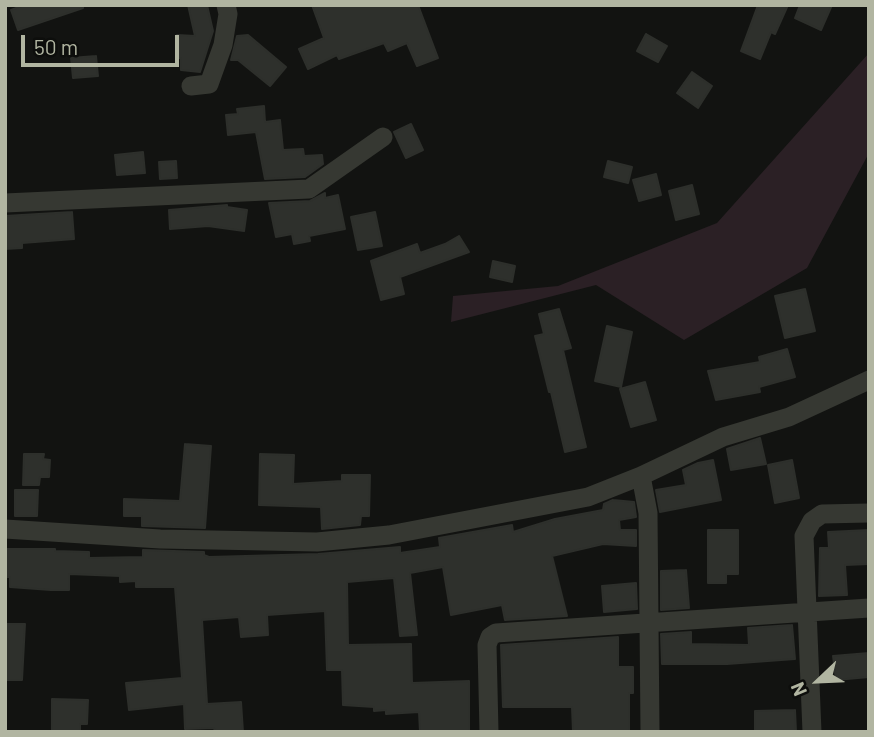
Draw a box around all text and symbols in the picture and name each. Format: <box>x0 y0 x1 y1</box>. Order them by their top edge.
scale bar <box>24 21 182 65</box>
text: 50 m <box>34 34 78 59</box>
north arrow <box>783 646 853 716</box>
text: N <box>785 679 811 700</box>

